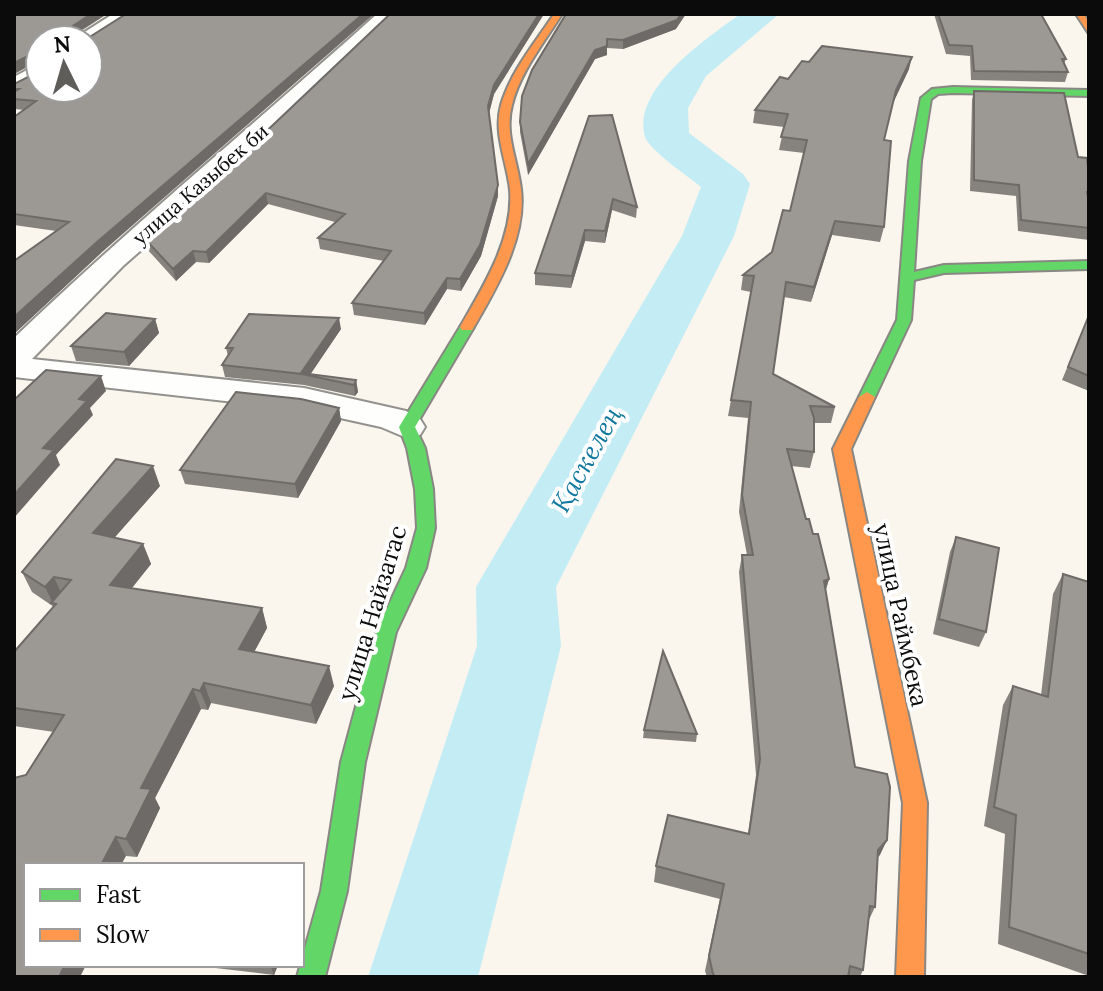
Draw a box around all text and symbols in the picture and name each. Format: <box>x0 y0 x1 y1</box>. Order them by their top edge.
north arrow <box>24 24 104 104</box>
text: N <box>53 29 72 59</box>
street label: улица Казыбек би <box>127 118 273 250</box>
water label: Қаскелең <box>543 400 629 518</box>
street label: улица Раймбека <box>866 521 936 709</box>
street label: улица Найзатас <box>331 522 413 704</box>
legend <box>24 863 304 967</box>
text: Fast <box>96 879 142 910</box>
text: Slow <box>96 919 150 950</box>

